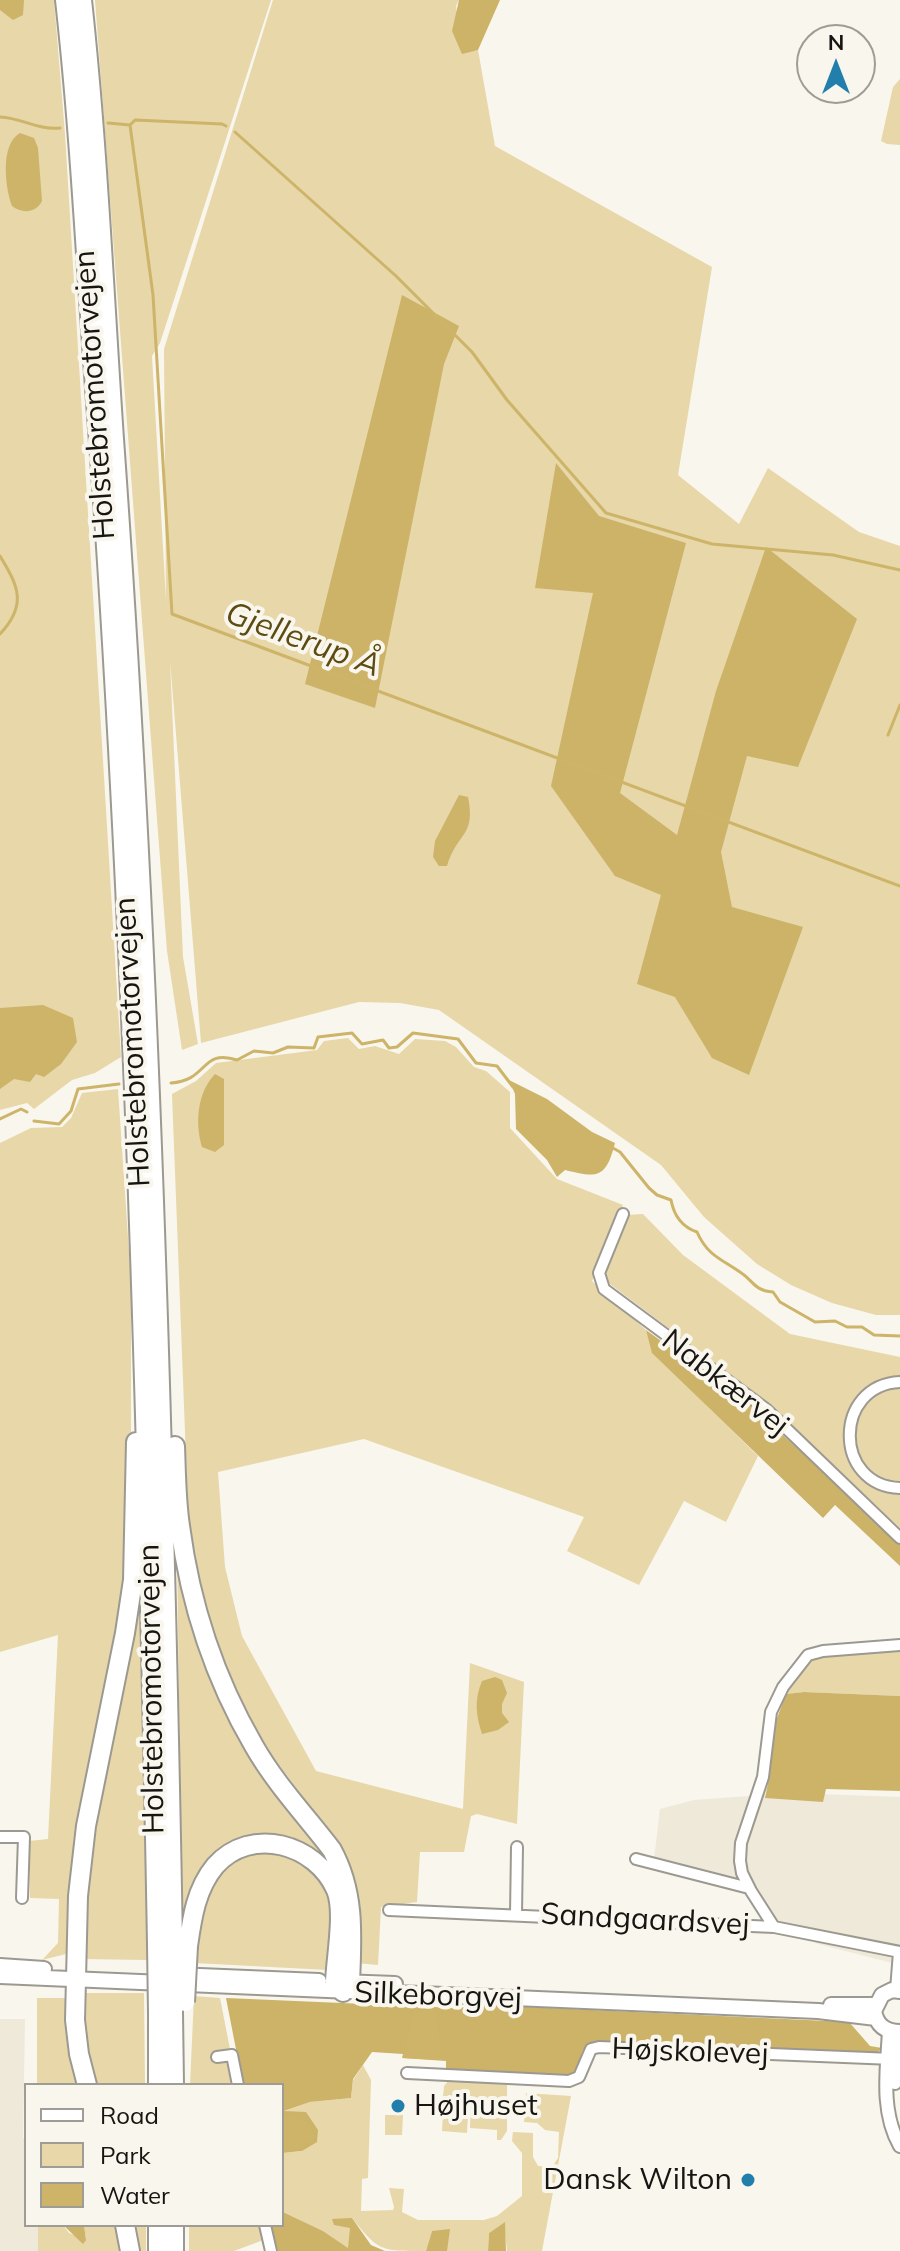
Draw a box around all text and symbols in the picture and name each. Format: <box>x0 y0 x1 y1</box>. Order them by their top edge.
north arrow <box>796 24 876 104</box>
text: N <box>828 28 844 56</box>
street label: Holstebromotorvejen <box>67 249 123 541</box>
water label: Gjellerup Å <box>220 594 386 686</box>
street label: Holstebromotorvejen <box>107 896 159 1188</box>
street label: Nabkærvej <box>654 1322 796 1444</box>
street label: Holstebromotorvejen <box>131 1544 173 1834</box>
street label: Sandgaardsvej <box>540 1897 750 1943</box>
street label: Silkeborgvej <box>354 1975 522 2017</box>
street label: Højskolevej <box>611 2031 769 2073</box>
legend <box>24 2083 284 2227</box>
place label: Højhuset <box>414 2088 538 2124</box>
marker: Højhuset <box>389 2097 407 2115</box>
text: Road <box>100 2100 159 2130</box>
text: Park <box>100 2140 151 2170</box>
place label: Dansk Wilton <box>543 2162 732 2198</box>
marker: Dansk Wilton <box>739 2171 757 2189</box>
text: Water <box>100 2180 170 2210</box>

